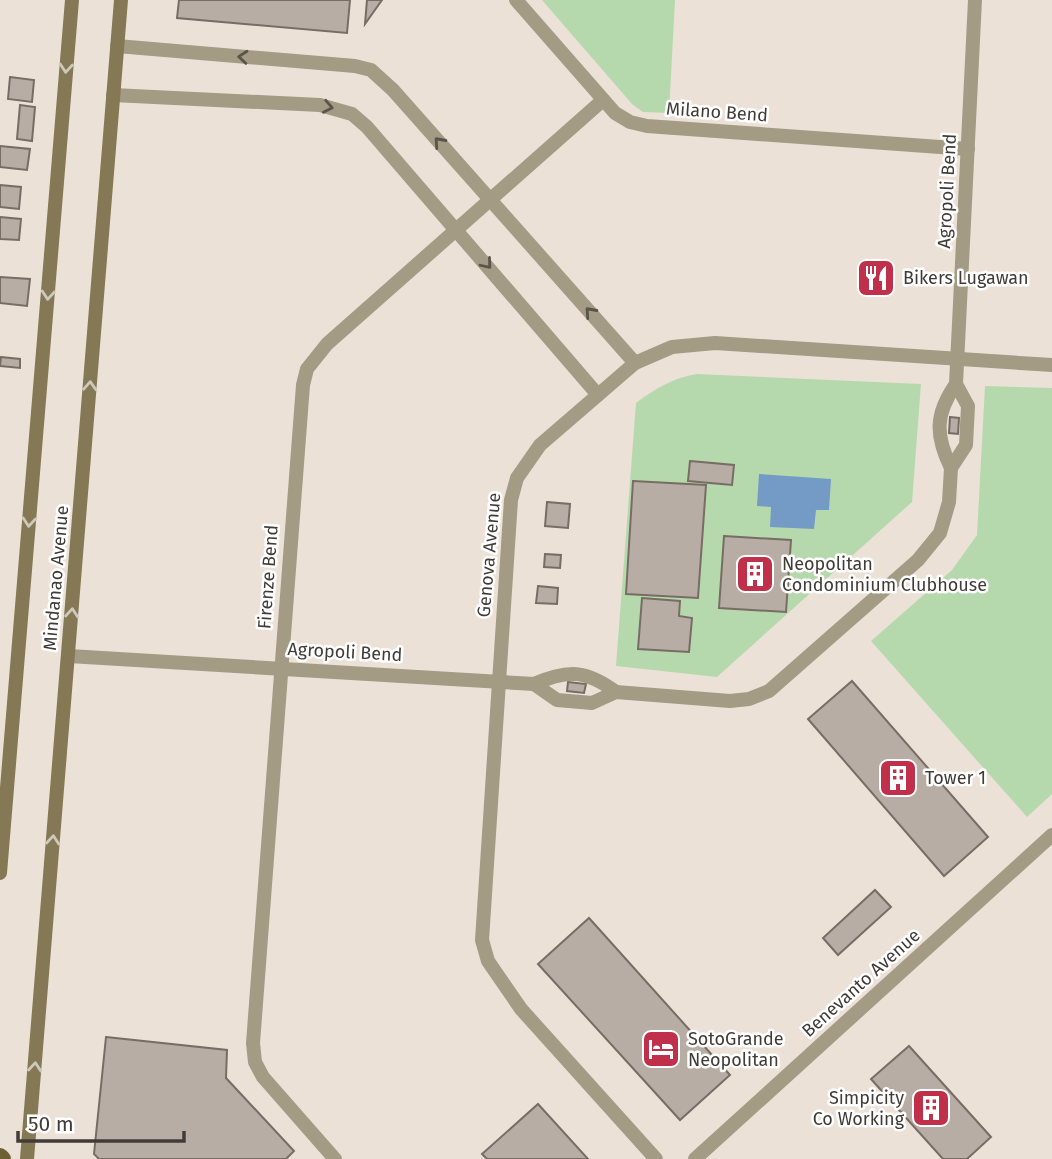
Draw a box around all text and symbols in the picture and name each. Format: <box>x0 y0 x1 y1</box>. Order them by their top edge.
one-way arrow <box>237 50 248 65</box>
one-way arrow <box>59 63 74 74</box>
street label: Milano Bend <box>665 97 769 127</box>
one-way arrow <box>322 98 334 113</box>
street label: Agropoli Bend <box>933 133 961 249</box>
one-way arrow <box>435 137 447 150</box>
one-way arrow <box>479 256 491 269</box>
restaurant icon: Bikers Lugawan <box>855 257 897 299</box>
place label: Bikers Lugawan <box>903 267 1029 289</box>
one-way arrow <box>41 290 56 301</box>
one-way arrow <box>586 307 598 320</box>
one-way arrow <box>83 381 98 392</box>
street label: Genova Avenue <box>473 492 505 618</box>
street label: Mindanao Avenue <box>39 505 73 651</box>
one-way arrow <box>22 516 37 527</box>
street label: Firenze Bend <box>253 524 283 630</box>
building icon: Neopolitan Condominium Clubhouse <box>734 553 776 595</box>
place label: Neopolitan Condominium Clubhouse <box>782 553 987 596</box>
one-way arrow <box>64 607 79 618</box>
street label: Agropoli Bend <box>287 638 403 666</box>
building icon: Tower 1 <box>877 757 919 799</box>
place label: Tower 1 <box>925 767 986 789</box>
one-way arrow <box>45 834 60 845</box>
street label: Benevanto Avenue <box>797 924 925 1042</box>
hotel icon: SotoGrande Neopolitan <box>640 1028 682 1070</box>
place label: SotoGrande Neopolitan <box>688 1028 784 1071</box>
one-way arrow <box>27 1061 42 1072</box>
place label: Simpicity Co Working <box>813 1087 905 1130</box>
building icon: Simpicity Co Working <box>910 1087 952 1129</box>
scale bar <box>18 1100 184 1144</box>
text: 50 m <box>28 1111 74 1137</box>

